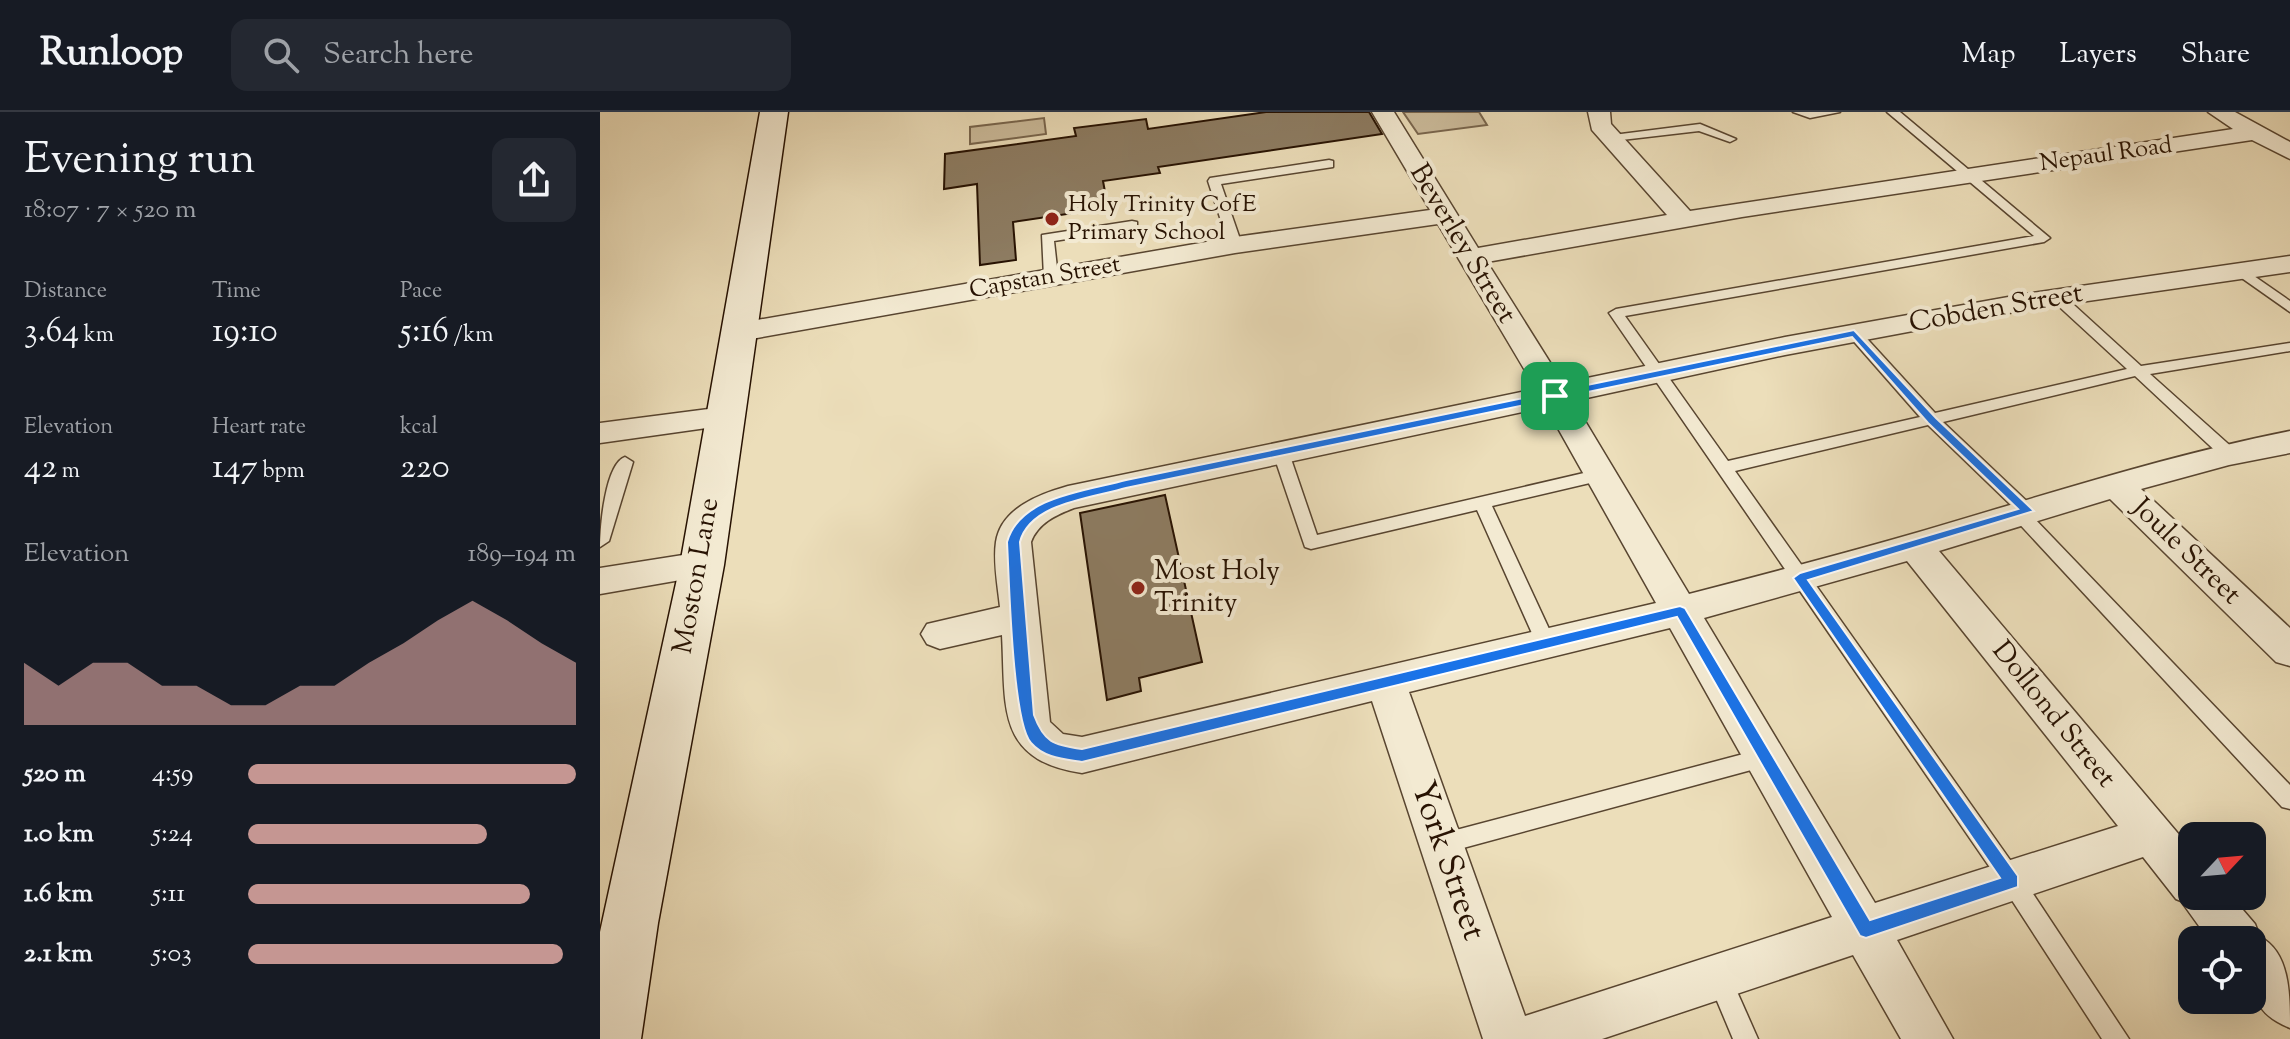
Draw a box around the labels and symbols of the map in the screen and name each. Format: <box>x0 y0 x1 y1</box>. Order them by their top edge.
street label: Nepaul Road <box>2038 129 2175 181</box>
street label: Beverley Street <box>1399 157 1526 332</box>
place label: Holy Trinity CofE Primary School <box>1068 188 1257 250</box>
marker: Holy Trinity CofE Primary School <box>1043 210 1061 228</box>
street label: Capstan Street <box>967 248 1123 308</box>
street label: Cobden Street <box>1906 274 2086 344</box>
pin <box>1521 362 1589 430</box>
street label: Joule Street <box>2121 488 2250 615</box>
street label: Moston Lane <box>664 495 730 657</box>
place label: Most Holy Trinity <box>1154 552 1280 624</box>
marker: Most Holy Trinity <box>1129 579 1147 597</box>
street label: Dollond Street <box>1981 633 2125 797</box>
street label: York Street <box>1397 775 1497 948</box>
north arrow <box>2178 822 2266 910</box>

